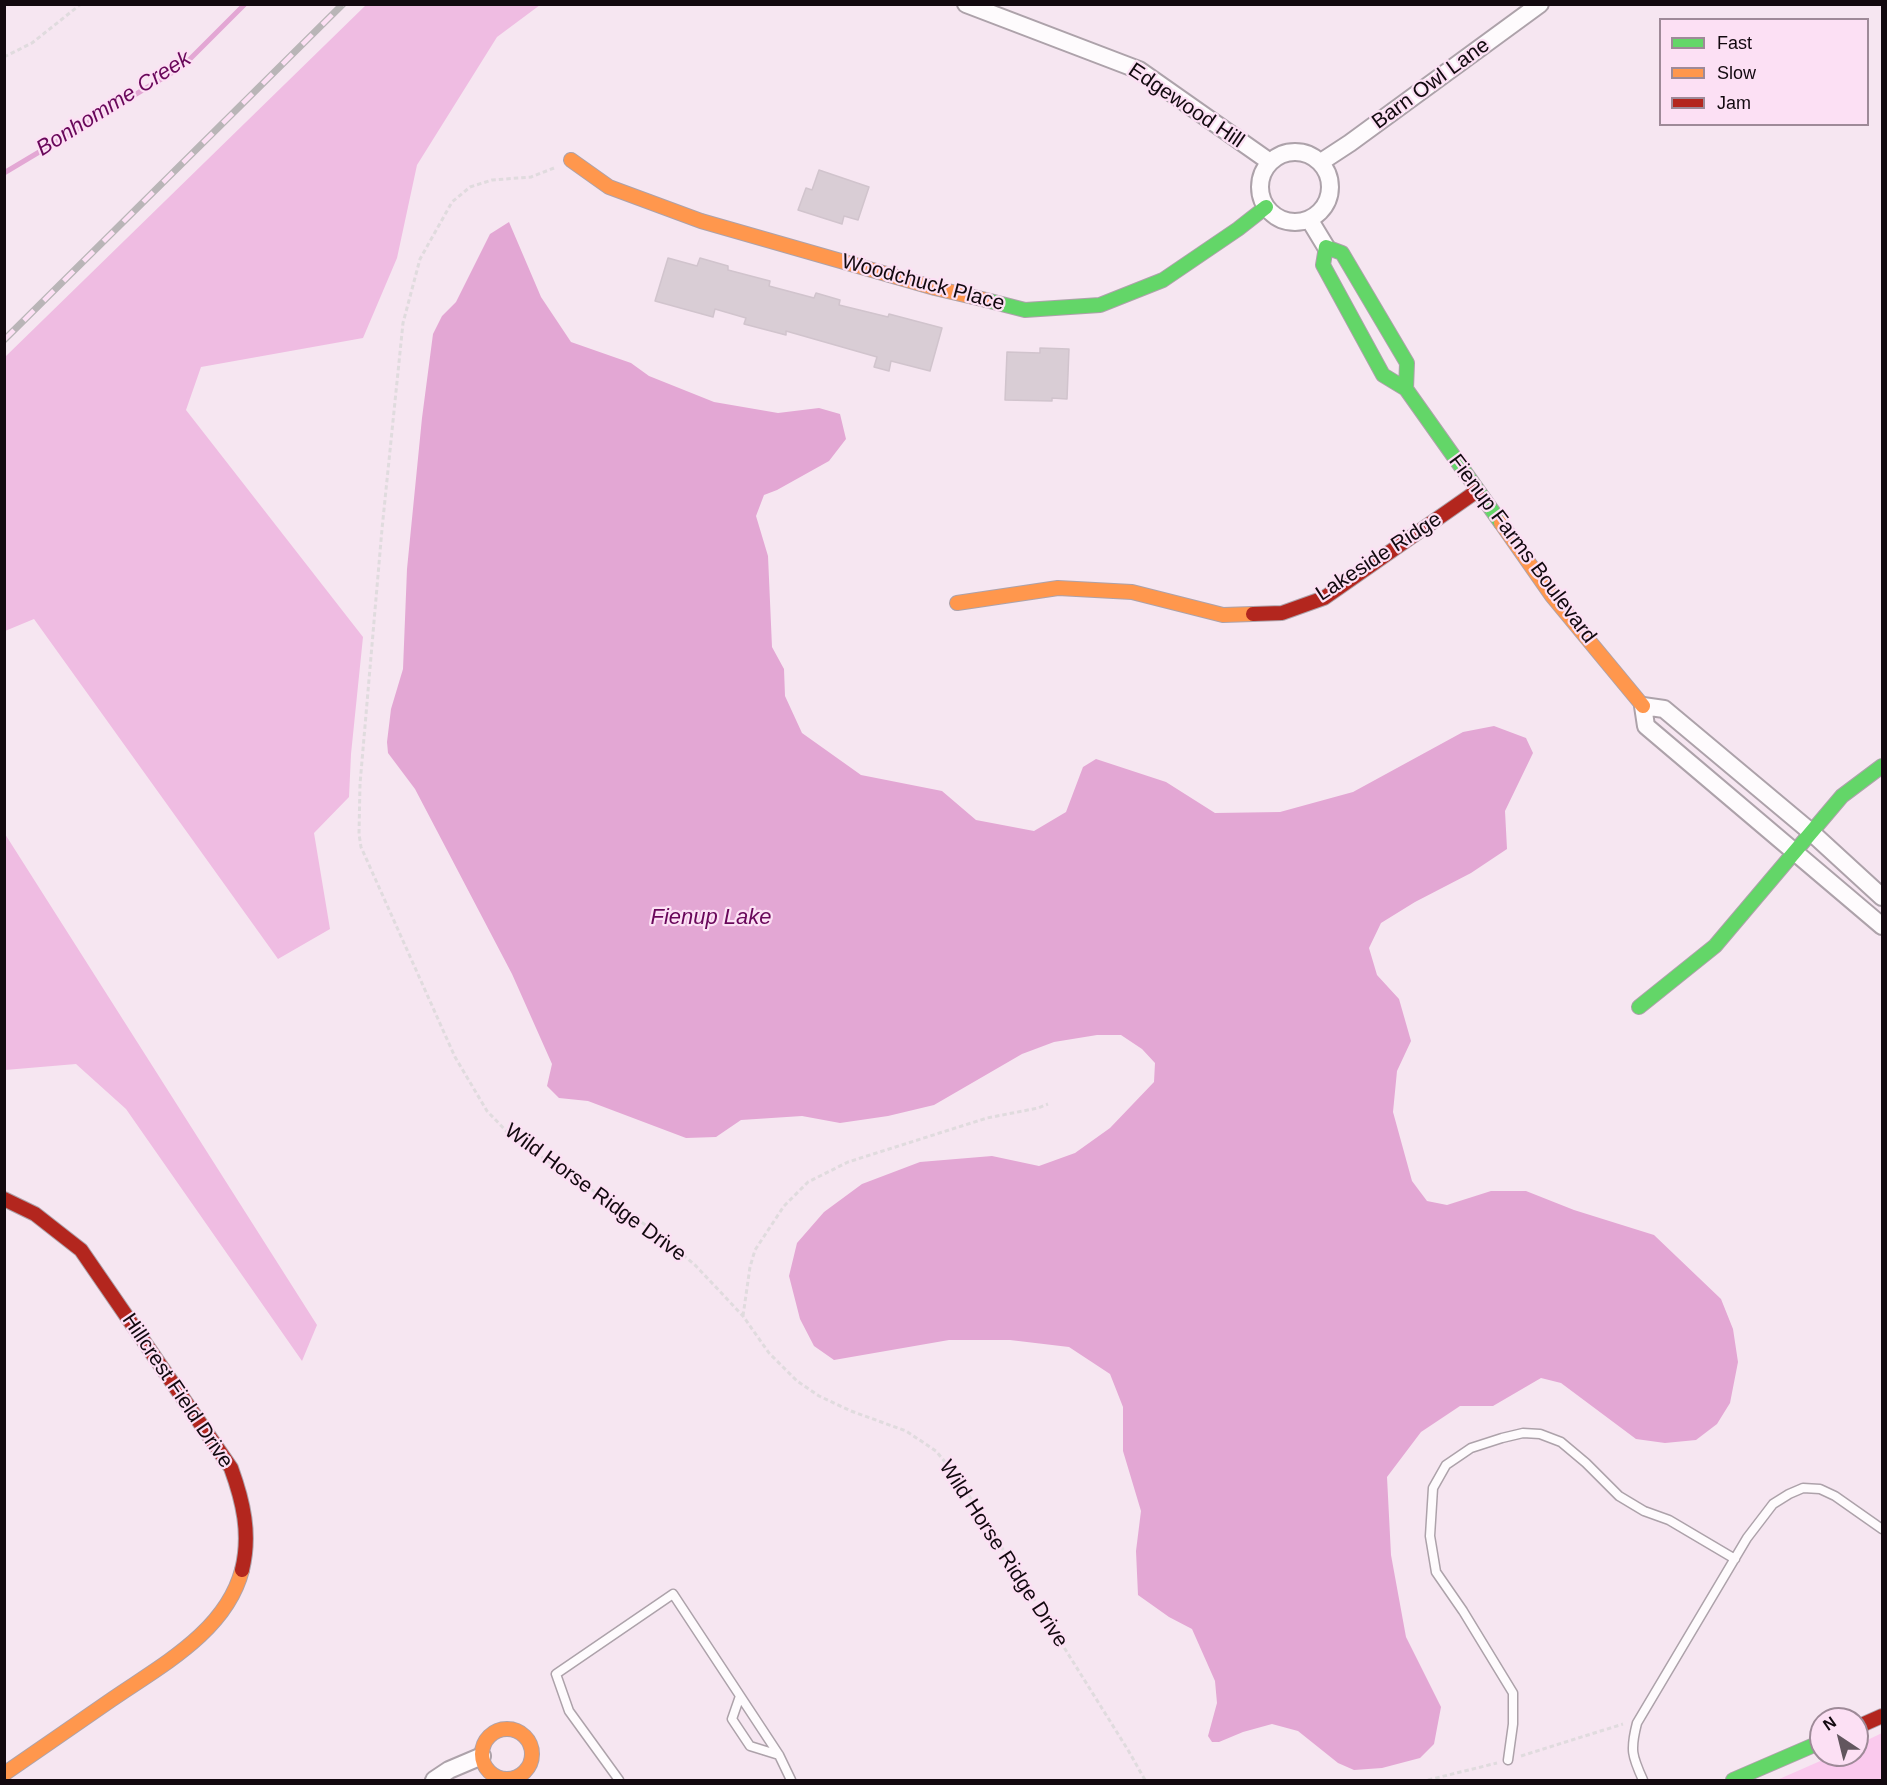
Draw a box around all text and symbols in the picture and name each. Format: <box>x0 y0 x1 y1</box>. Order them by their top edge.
legend <box>1659 18 1869 126</box>
street label: Barn Owl Lane <box>1367 33 1495 135</box>
text: Fast <box>1717 33 1752 53</box>
water label: Bonhomme Creek <box>32 46 196 162</box>
street label: Edgewood Hill <box>1123 58 1249 154</box>
text: Slow <box>1717 63 1756 83</box>
text: Jam <box>1717 93 1751 113</box>
street label: Woodchuck Place <box>839 249 1007 317</box>
street label: Fienup Farms Boulevard <box>1443 450 1601 648</box>
street label: Lakeside Ridge <box>1311 507 1447 607</box>
water label: Fienup Lake <box>650 905 772 931</box>
street label: Wild Horse Ridge Drive <box>499 1119 691 1267</box>
street label: Hillcrest Field Drive <box>116 1309 238 1473</box>
street label: Wild Horse Ridge Drive <box>933 1456 1073 1652</box>
north arrow <box>1809 1707 1869 1767</box>
text: N <box>1820 1713 1839 1734</box>

